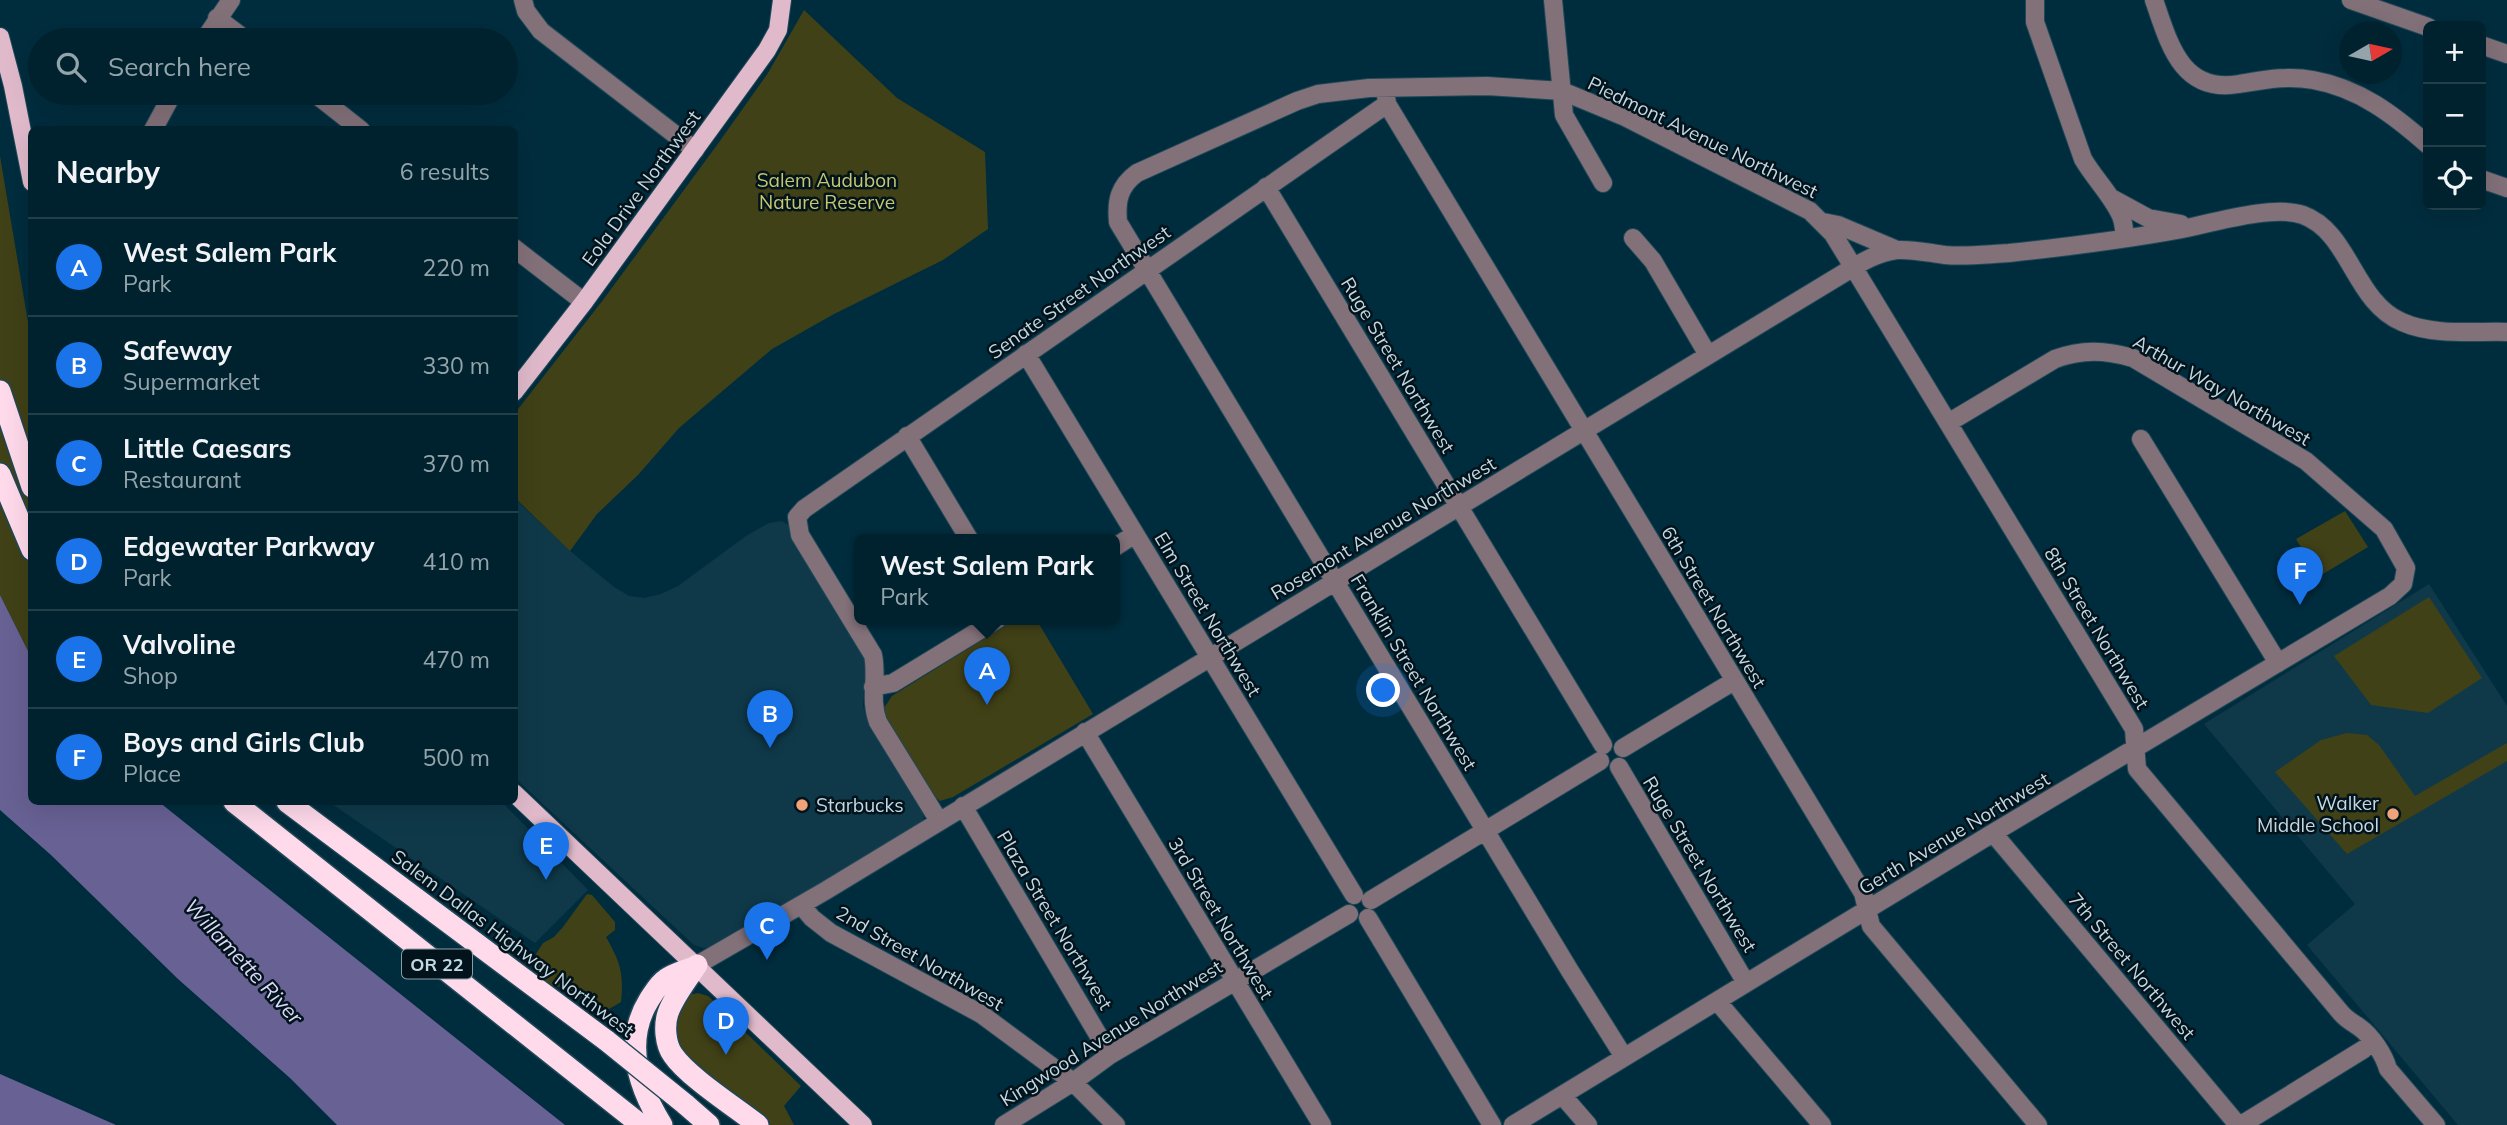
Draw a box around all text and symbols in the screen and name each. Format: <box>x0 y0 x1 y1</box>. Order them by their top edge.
north arrow <box>2339 21 2402 84</box>
map controls <box>2423 21 2486 210</box>
button: + <box>2423 21 2486 84</box>
search box <box>28 28 518 105</box>
icon: search <box>52 48 90 86</box>
text: Search here <box>108 50 251 83</box>
street label: Piedmont Avenue Northwest <box>1584 71 1822 203</box>
button: − <box>2423 84 2486 147</box>
street label: Eola Drive Northwest <box>576 105 706 270</box>
button: locate <box>2423 147 2486 210</box>
text: Nearby <box>56 153 160 191</box>
text: 6 results <box>400 157 490 186</box>
park label: Salem Audubon Nature Reserve <box>757 168 897 214</box>
street label: Senate Street Northwest <box>983 220 1175 364</box>
text: West Salem Park <box>123 236 336 269</box>
text: A <box>70 253 88 282</box>
text: 220 m <box>422 253 490 282</box>
text: Park <box>123 269 171 298</box>
street label: Ruge Street Northwest <box>1336 273 1460 458</box>
street label: Arthur Way Northwest <box>2129 329 2315 451</box>
text: Safeway <box>123 334 232 367</box>
text: B <box>71 351 87 380</box>
text: 330 m <box>422 351 490 380</box>
text: Supermarket <box>123 367 260 396</box>
text: Little Caesars <box>123 432 291 465</box>
text: C <box>71 449 87 478</box>
text: 370 m <box>422 449 490 478</box>
street label: Rosemont Avenue Northwest <box>1266 451 1500 605</box>
text: Restaurant <box>123 465 241 494</box>
street label: 6th Street Northwest <box>1656 522 1772 693</box>
street label: Elm Street Northwest <box>1149 527 1267 701</box>
text: Edgewater Parkway <box>123 530 375 563</box>
popup <box>854 534 1120 625</box>
street label: 8th Street Northwest <box>2039 543 2155 714</box>
text: D <box>70 547 88 576</box>
text: 410 m <box>422 547 490 576</box>
pin: F <box>2277 547 2323 605</box>
text: West Salem Park <box>880 549 1094 582</box>
text: Park <box>123 563 171 592</box>
street label: Franklin Street Northwest <box>1346 569 1482 775</box>
text: Park <box>880 582 929 611</box>
text: Valvoline <box>123 628 236 661</box>
text: E <box>72 645 86 674</box>
text: 470 m <box>422 645 490 674</box>
pin: A <box>964 647 1010 705</box>
text: Shop <box>123 661 178 690</box>
your location <box>1366 673 1400 707</box>
pin: B <box>747 690 793 748</box>
text: Boys and Girls Club <box>123 726 365 759</box>
text: F <box>72 743 86 772</box>
text: 500 m <box>422 743 490 772</box>
text: Place <box>123 759 181 788</box>
street label: Gerth Avenue Northwest <box>1854 766 2054 900</box>
street label: Ruge Street Northwest <box>1638 772 1762 957</box>
place label: Walker Middle School <box>2257 791 2379 837</box>
place label: Starbucks <box>816 793 904 817</box>
marker: Starbucks <box>794 797 810 813</box>
marker: Walker Middle School <box>2385 806 2401 822</box>
pin: E <box>523 822 569 880</box>
street label: Plaza Street Northwest <box>992 826 1118 1014</box>
street label: 3rd Street Northwest <box>1163 833 1279 1004</box>
street label: Salem Dallas Highway Northwest <box>387 844 639 1042</box>
street label: 7th Street Northwest <box>2064 888 2201 1045</box>
water label: Willamette River <box>179 893 310 1030</box>
street label: 2nd Street Northwest <box>832 900 1008 1016</box>
pin: C <box>744 902 790 960</box>
road number: OR 22 <box>402 950 472 979</box>
street label: Kingwood Avenue Northwest <box>995 954 1227 1111</box>
pin: D <box>703 997 749 1055</box>

